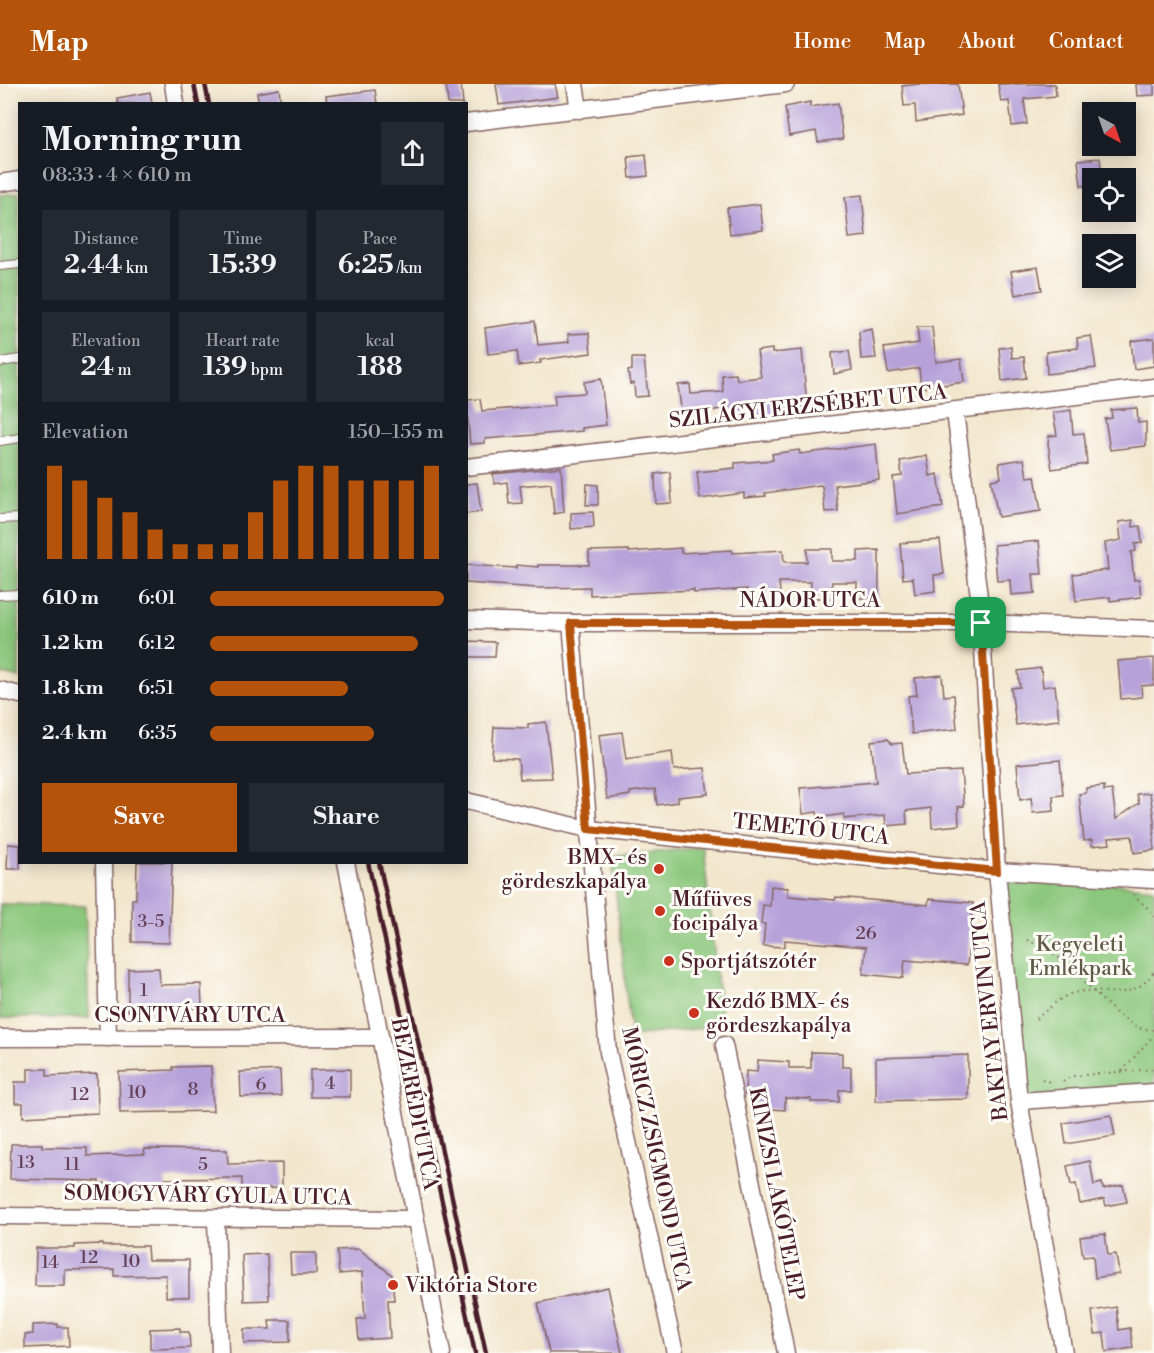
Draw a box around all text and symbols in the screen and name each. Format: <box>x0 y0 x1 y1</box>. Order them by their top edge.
text: Map <box>30 25 89 60</box>
text: Home <box>794 29 851 55</box>
text: Map <box>884 29 926 55</box>
text: About <box>959 29 1016 55</box>
text: Contact <box>1049 29 1124 55</box>
north arrow <box>1082 102 1136 156</box>
map controls <box>1082 102 1136 288</box>
text: Morning run <box>42 120 242 161</box>
button: share <box>381 122 444 185</box>
text: 08:33 · 4 × 610 m <box>42 163 192 188</box>
button: locate <box>1082 168 1136 222</box>
text: Distance <box>74 229 138 249</box>
text: Time <box>224 229 262 249</box>
text: Pace <box>363 229 397 249</box>
button: layers <box>1082 234 1136 288</box>
text: 2.44 <box>64 249 122 281</box>
text: 15:39 <box>209 249 277 281</box>
text: 6:25 <box>338 249 394 281</box>
text: km <box>122 258 148 278</box>
text: /km <box>394 258 422 278</box>
text: Elevation <box>71 331 141 351</box>
text: Heart rate <box>206 331 280 351</box>
text: kcal <box>365 331 395 351</box>
text: 24 <box>80 351 114 383</box>
text: 139 <box>203 351 247 383</box>
text: 188 <box>357 351 403 383</box>
text: m <box>114 360 132 380</box>
text: bpm <box>247 360 283 380</box>
street label: SZILÁGYI ERZSÉBET UTCA <box>668 377 949 435</box>
text: Elevation <box>42 420 129 445</box>
text: 150–155 m <box>348 420 444 445</box>
text: 610 m <box>42 586 99 611</box>
text: 6:01 <box>138 586 176 611</box>
street label: NÁDOR UTCA <box>739 586 881 614</box>
pin <box>955 597 1006 648</box>
icon: arrive <box>964 606 997 639</box>
text: 1.2 km <box>42 631 104 656</box>
text: 6:12 <box>138 631 175 656</box>
text: 1.8 km <box>42 676 104 701</box>
text: 6:51 <box>138 676 174 701</box>
text: 2.4 km <box>42 721 107 746</box>
text: 6:35 <box>138 721 177 746</box>
button: Save <box>42 783 237 852</box>
button: Share <box>249 783 444 852</box>
street label: TEMETŐ UTCA <box>731 807 891 851</box>
place label: BMX- és gördeszkapálya <box>502 845 647 895</box>
marker: BMX- és gördeszkapálya <box>652 862 666 876</box>
place label: Műfüves focipálya <box>672 887 759 937</box>
street label: BAKTAY ERVIN UTCA <box>965 899 1015 1123</box>
marker: Műfüves focipálya <box>653 904 667 918</box>
house number: 3-5 <box>138 910 165 933</box>
house number: 26 <box>855 922 877 945</box>
park label: Kegyeleti Emlékpark <box>1028 932 1133 982</box>
place label: Sportjátszótér <box>681 949 817 975</box>
marker: Sportjátszótér <box>662 954 676 968</box>
house number: 1 <box>140 979 148 1002</box>
place label: Kezdő BMX- és gördeszkapálya <box>706 989 852 1039</box>
street label: CSONTVÁRY UTCA <box>94 1001 286 1029</box>
marker: Kezdő BMX- és gördeszkapálya <box>687 1006 701 1020</box>
street label: BEZERÉDI UTCA <box>384 1015 446 1193</box>
street label: MÓRICZ ZSIGMOND UTCA <box>615 1024 700 1294</box>
house number: 4 <box>325 1072 336 1095</box>
house number: 6 <box>256 1073 267 1096</box>
house number: 8 <box>187 1078 199 1101</box>
house number: 10 <box>127 1081 147 1104</box>
house number: 12 <box>71 1083 89 1106</box>
street label: KINIZSI LAKÓTELEP <box>743 1085 812 1303</box>
house number: 13 <box>17 1151 35 1174</box>
house number: 11 <box>64 1153 80 1176</box>
house number: 5 <box>198 1153 208 1176</box>
street label: SOMOGYVÁRY GYULA UTCA <box>64 1178 353 1212</box>
house number: 12 <box>80 1246 98 1269</box>
house number: 10 <box>121 1250 141 1273</box>
house number: 14 <box>41 1251 59 1274</box>
place label: Viktória Store <box>404 1273 538 1299</box>
marker: Viktória Store <box>386 1278 400 1292</box>

